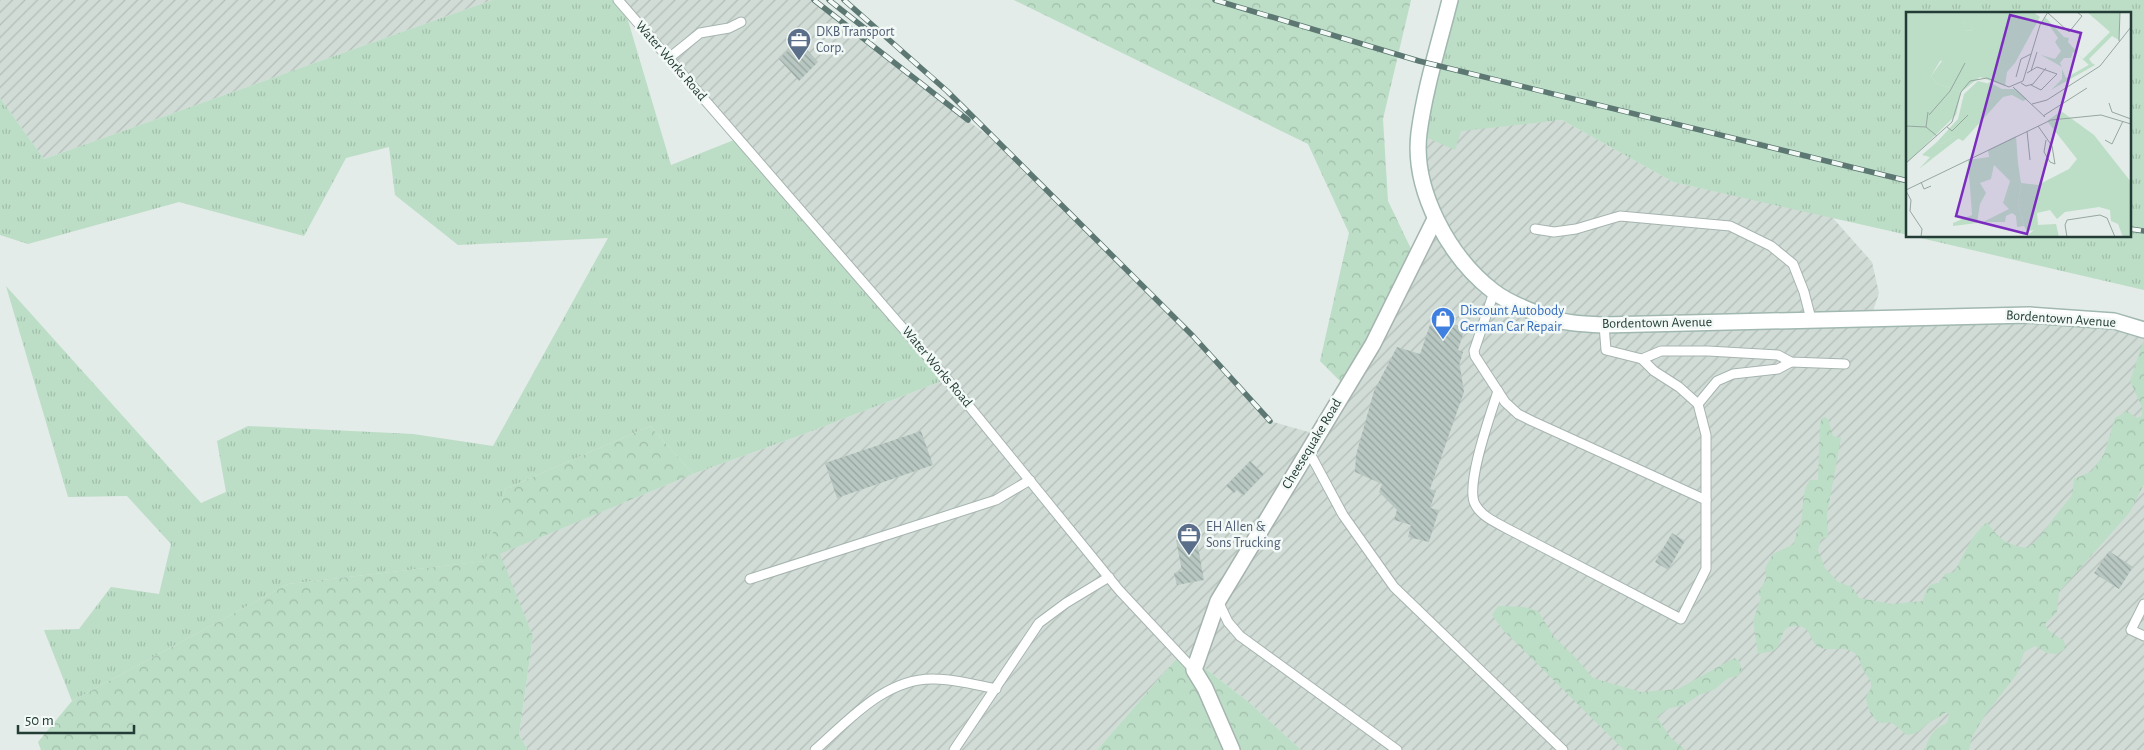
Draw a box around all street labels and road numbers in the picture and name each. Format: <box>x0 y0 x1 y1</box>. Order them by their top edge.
street label: Water Works Road <box>633 18 709 104</box>
street label: Bordentown Avenue <box>2006 308 2116 330</box>
street label: Bordentown Avenue <box>1602 315 1712 331</box>
street label: Water Works Road <box>899 324 975 410</box>
street label: Cheesequake Road <box>1280 396 1344 492</box>

